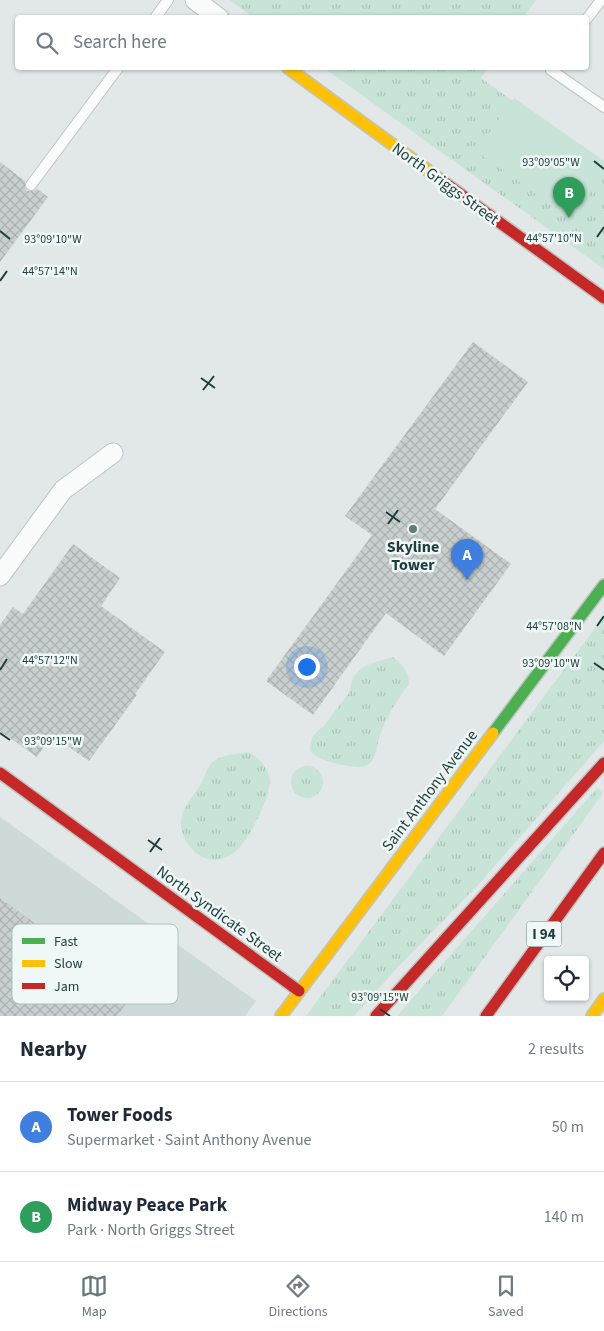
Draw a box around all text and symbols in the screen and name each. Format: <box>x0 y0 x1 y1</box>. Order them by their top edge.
search box <box>15 15 589 70</box>
icon: search <box>33 29 61 57</box>
text: Search here <box>73 29 167 56</box>
street label: North Griggs Street <box>387 137 504 230</box>
text: 93°09'05"W <box>522 154 580 171</box>
pin: B <box>553 177 585 218</box>
text: 44°57'10"N <box>526 230 582 247</box>
text: 93°09'10"W <box>24 231 82 248</box>
text: 44°57'14"N <box>22 263 78 280</box>
marker: Skyline Tower <box>407 523 419 535</box>
place label: Skyline Tower <box>387 536 439 576</box>
pin: A <box>451 539 483 580</box>
text: 44°57'08"N <box>526 618 582 635</box>
text: 44°57'12"N <box>22 652 78 669</box>
your location <box>294 654 320 680</box>
text: 93°09'10"W <box>522 655 580 672</box>
street label: Saint Anthony Avenue <box>377 725 483 856</box>
text: 93°09'15"W <box>24 733 82 750</box>
street label: North Syndicate Street <box>152 861 287 967</box>
road number: I 94 <box>526 922 562 946</box>
legend <box>12 924 178 1004</box>
text: Fast <box>54 932 78 952</box>
text: Slow <box>54 954 83 974</box>
map controls <box>544 956 589 1001</box>
button: locate <box>544 956 589 1001</box>
text: Jam <box>54 977 79 997</box>
text: 93°09'15"W <box>351 989 409 1006</box>
text: Nearby <box>20 1034 87 1064</box>
text: 2 results <box>528 1038 584 1060</box>
text: Tower Foods <box>67 1102 172 1129</box>
text: A <box>31 1116 41 1138</box>
text: 50 m <box>552 1116 584 1138</box>
text: Supermarket · Saint Anthony Avenue <box>67 1129 312 1151</box>
text: Midway Peace Park <box>67 1192 227 1219</box>
text: B <box>31 1206 41 1228</box>
text: 140 m <box>544 1206 584 1228</box>
text: Park · North Griggs Street <box>67 1219 235 1241</box>
tab: Map <box>80 1272 108 1322</box>
tab: Directions <box>268 1272 328 1322</box>
tab: Saved <box>488 1272 524 1322</box>

